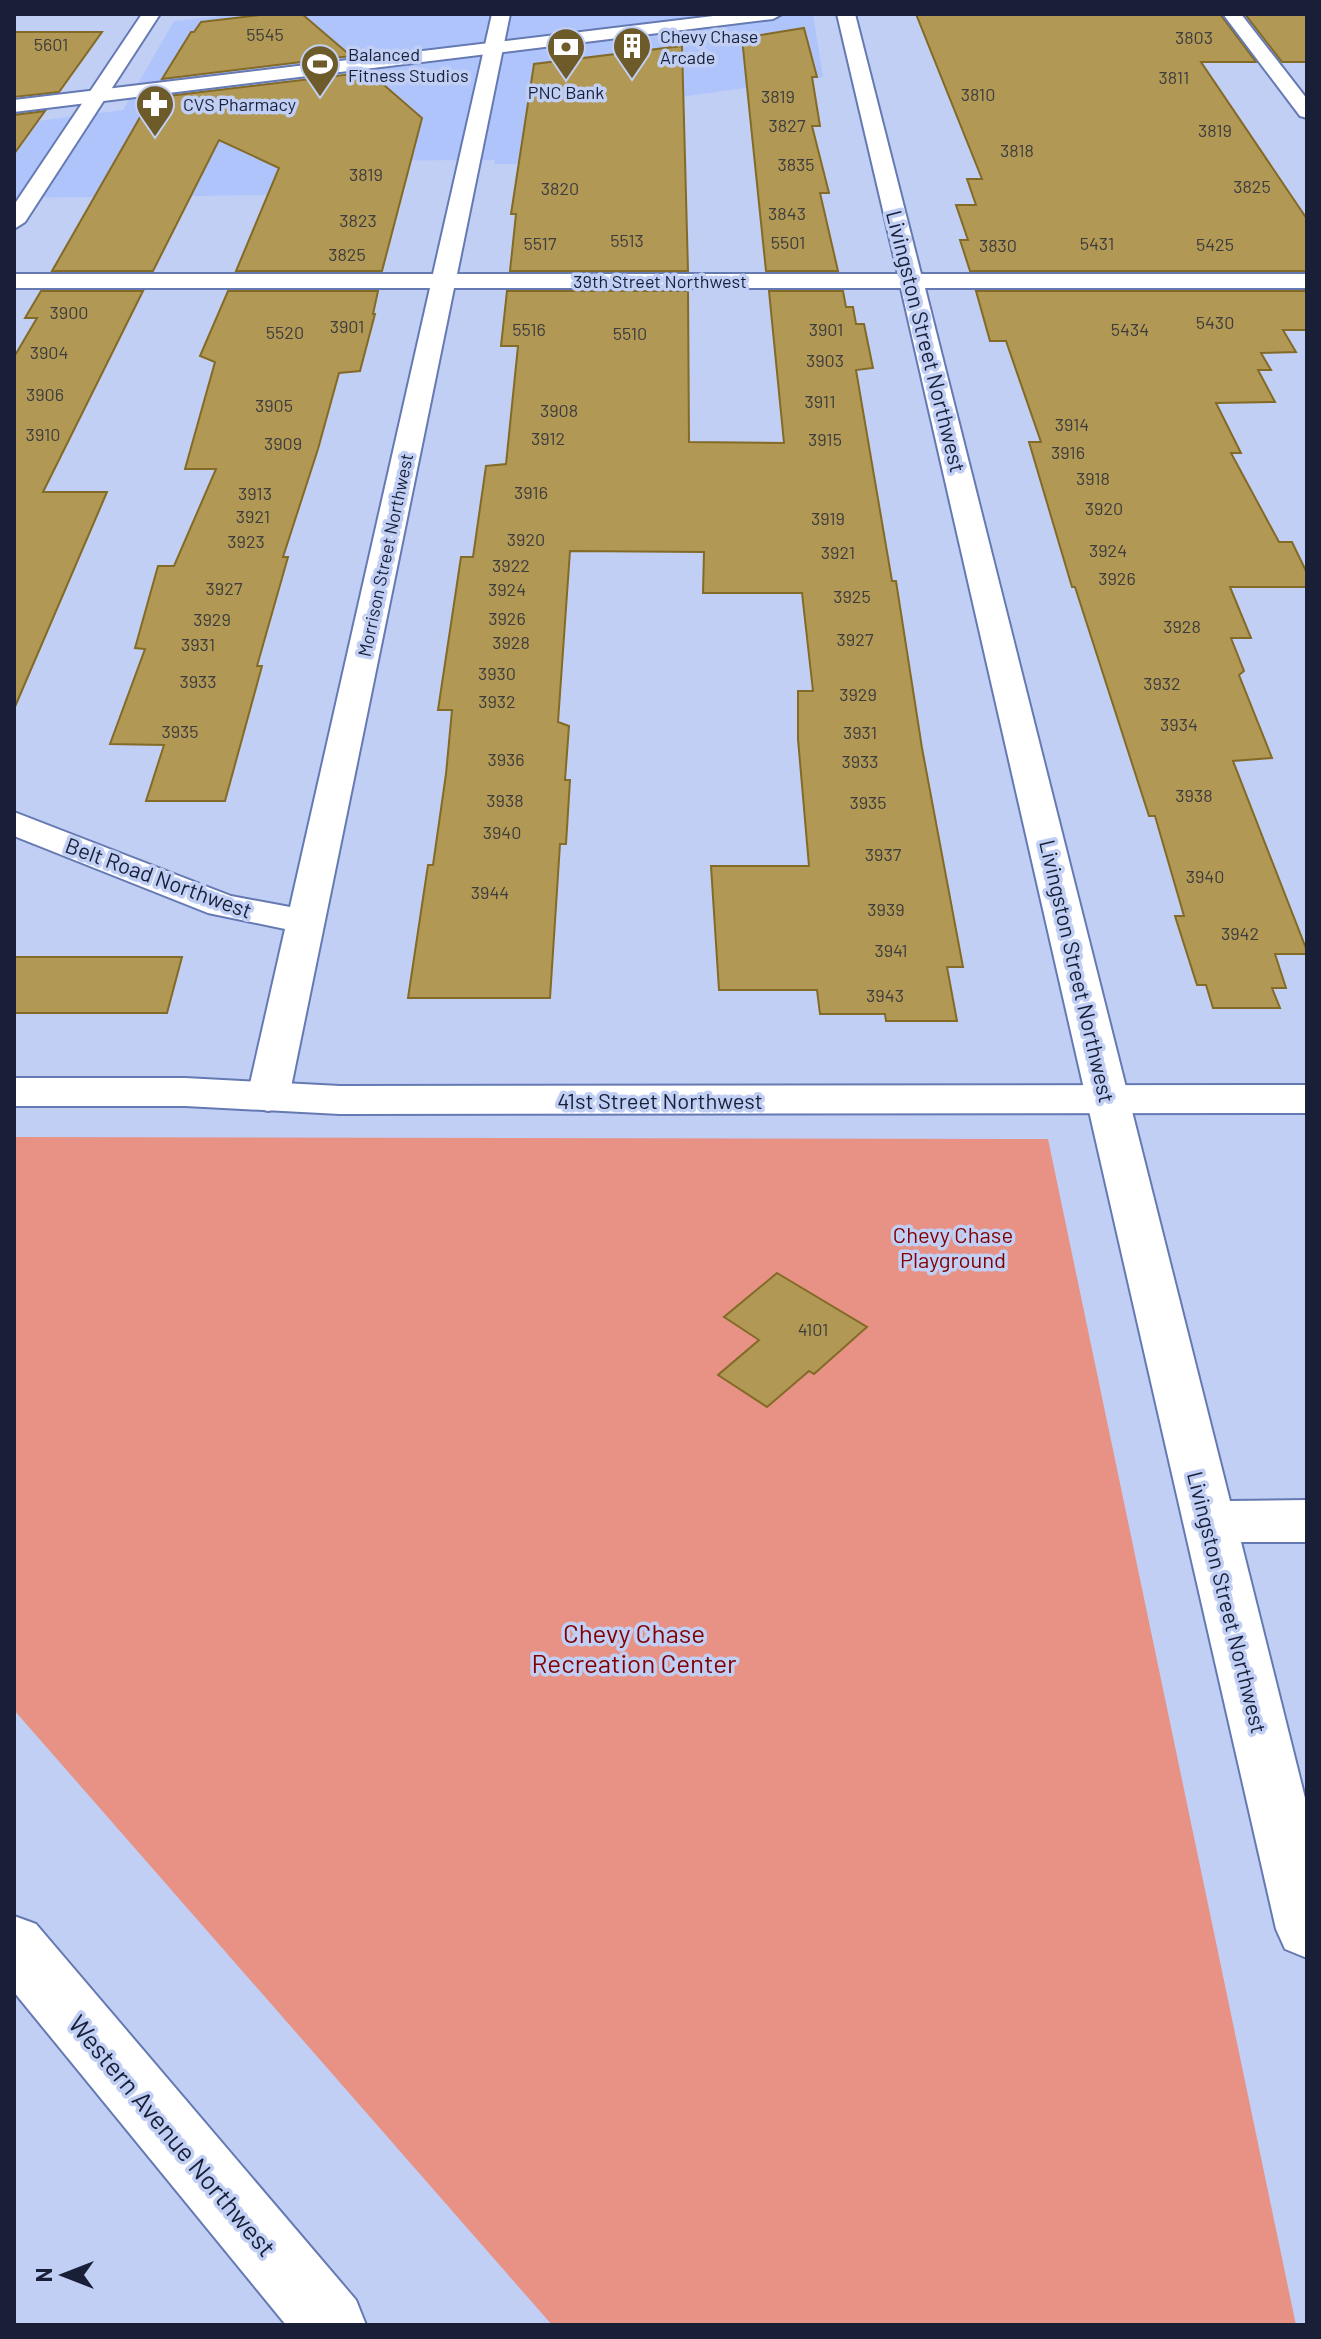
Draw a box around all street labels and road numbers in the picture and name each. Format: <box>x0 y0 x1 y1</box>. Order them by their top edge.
street label: Livingston Street Northwest <box>882 207 972 475</box>
street label: 39th Street Northwest <box>573 270 747 292</box>
street label: Morrison Street Northwest <box>353 451 417 659</box>
street label: Belt Road Northwest <box>62 831 256 923</box>
street label: Livingston Street Northwest <box>1035 837 1121 1105</box>
street label: 41st Street Northwest <box>557 1087 763 1113</box>
street label: Livingston Street Northwest <box>1183 1468 1273 1736</box>
street label: Western Avenue Northwest <box>63 2008 283 2262</box>

